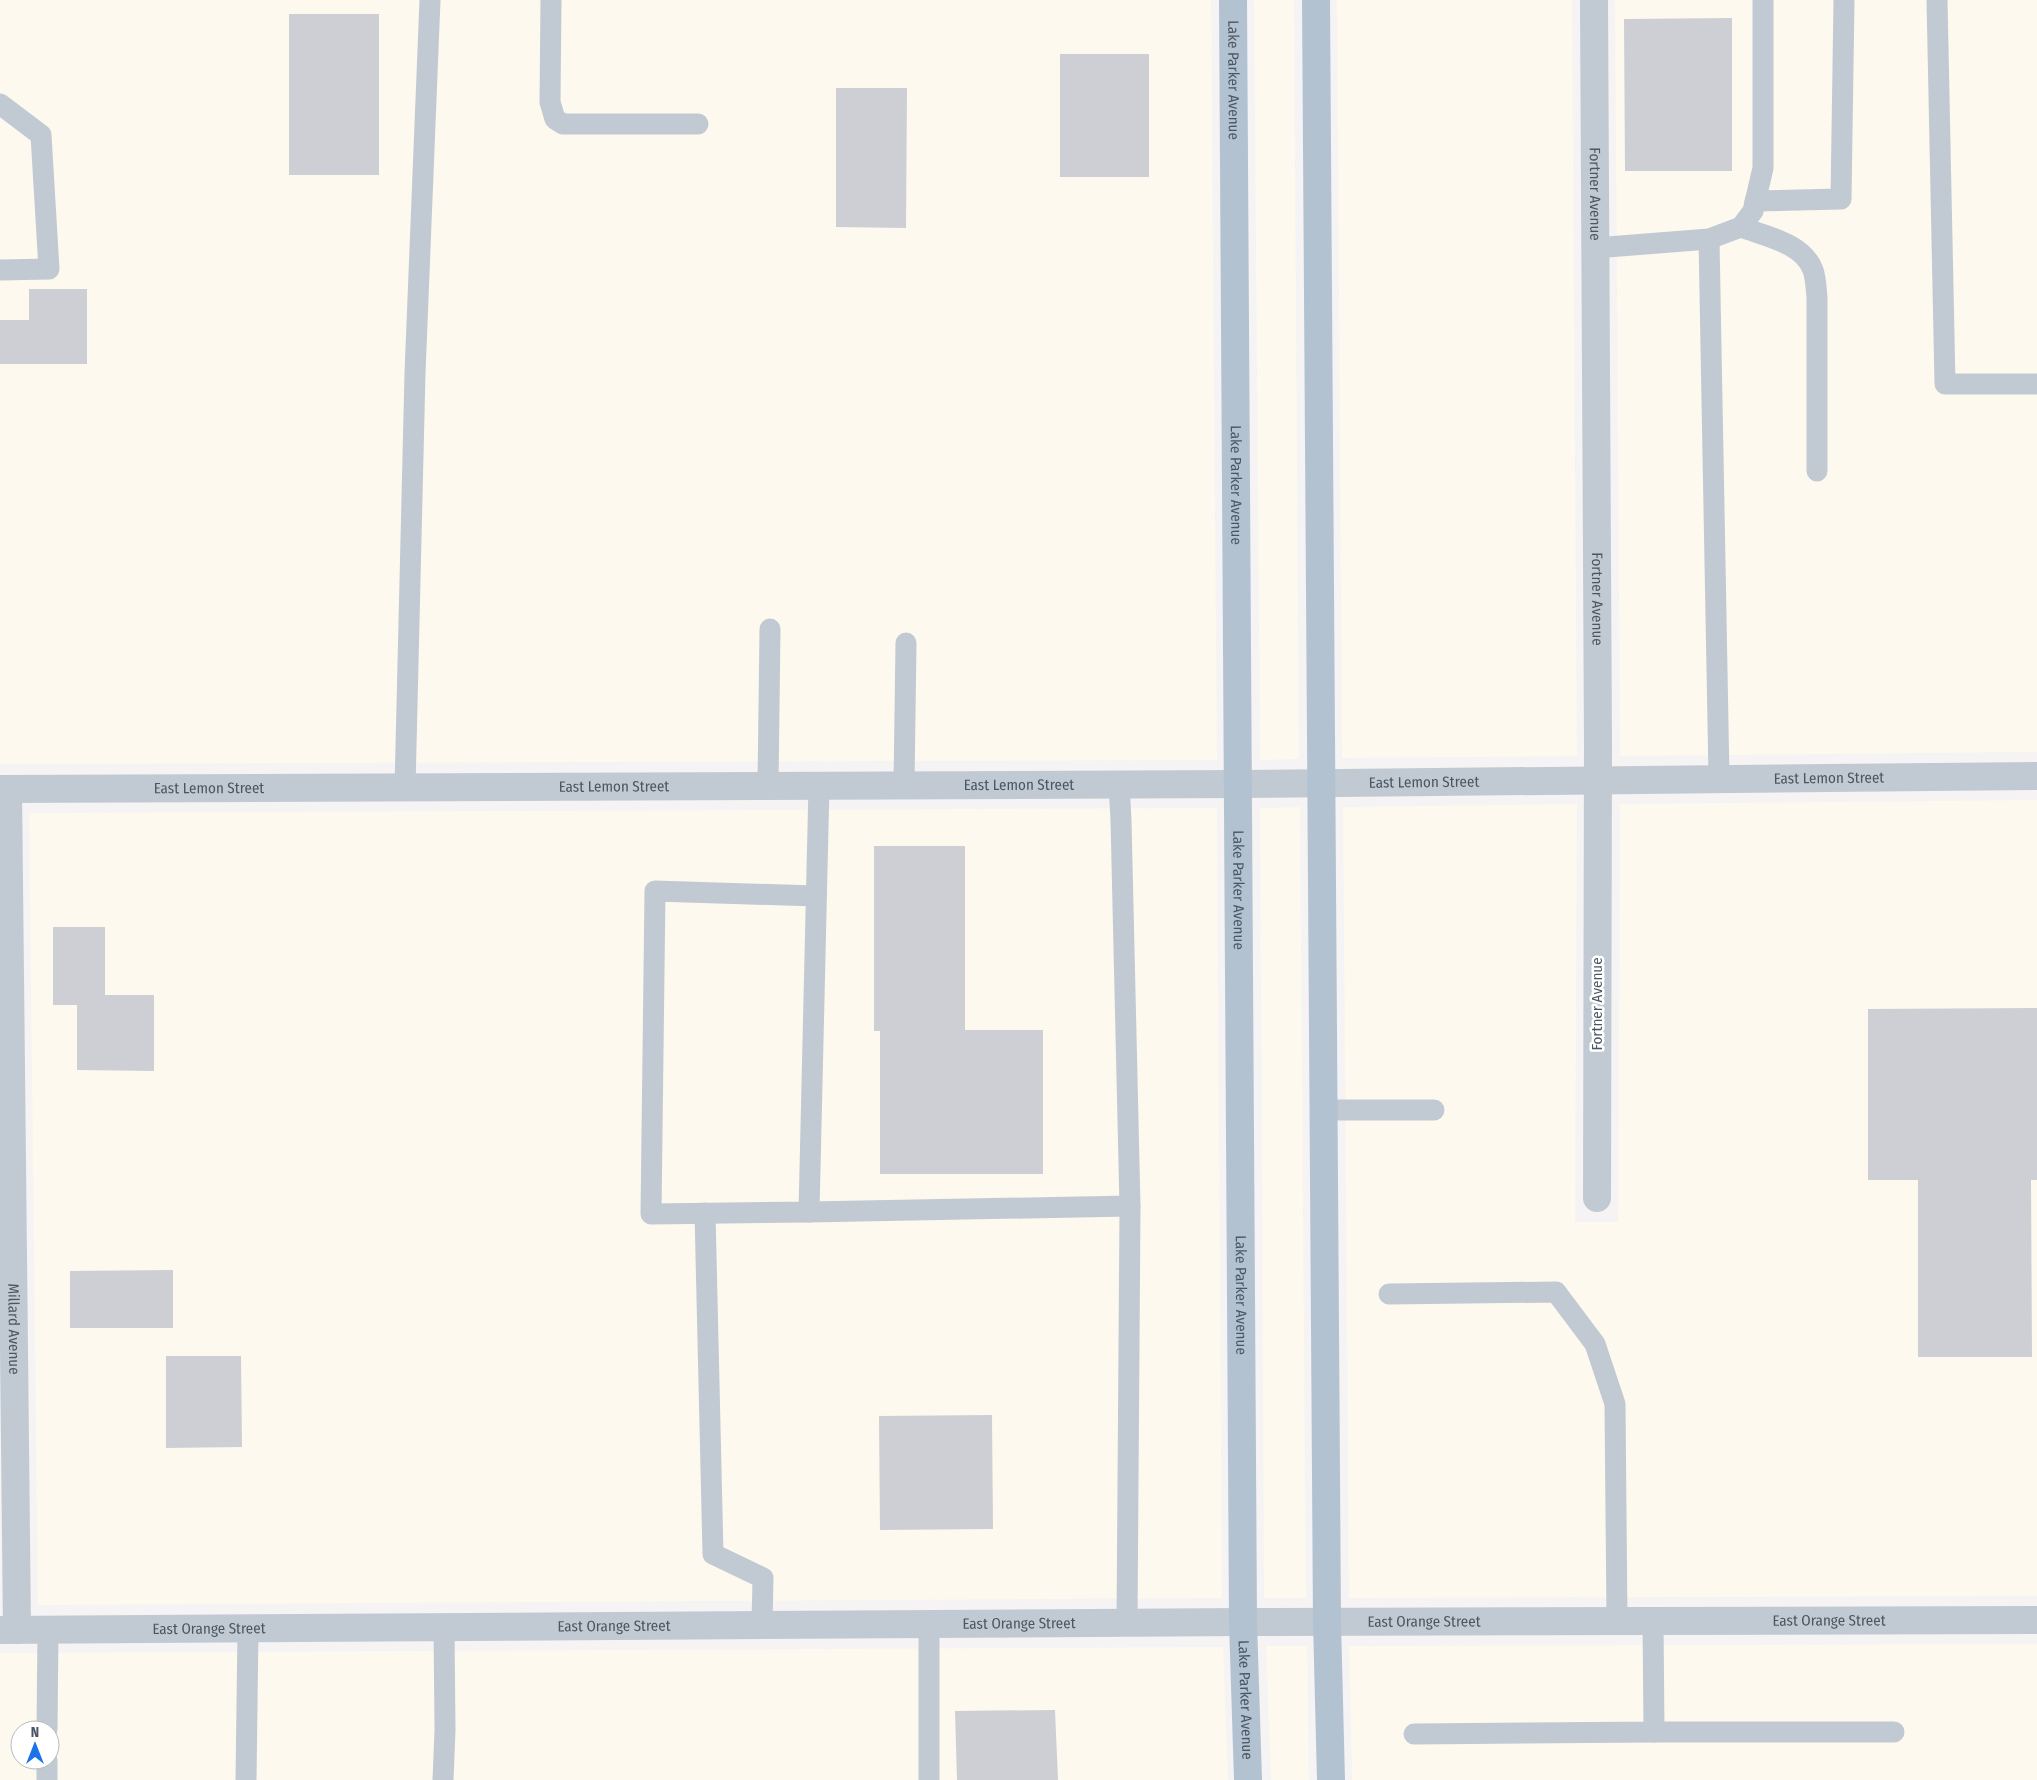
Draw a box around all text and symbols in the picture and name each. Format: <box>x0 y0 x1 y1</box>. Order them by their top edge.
street label: Lake Parker Avenue <box>1224 20 1243 140</box>
street label: Fortner Avenue <box>1586 147 1604 241</box>
street label: Lake Parker Avenue <box>1227 425 1245 545</box>
street label: Fortner Avenue <box>1588 552 1606 646</box>
street label: East Lemon Street <box>1774 769 1884 788</box>
street label: East Lemon Street <box>1369 773 1479 792</box>
street label: East Lemon Street <box>964 776 1074 794</box>
street label: East Lemon Street <box>559 777 669 796</box>
street label: East Lemon Street <box>154 779 264 797</box>
street label: Lake Parker Avenue <box>1229 830 1248 950</box>
street label: Fortner Avenue <box>1588 957 1606 1051</box>
street label: Lake Parker Avenue <box>1232 1235 1250 1355</box>
street label: Millard Avenue <box>4 1283 23 1375</box>
street label: East Orange Street <box>1772 1611 1886 1630</box>
street label: East Orange Street <box>1367 1612 1481 1631</box>
street label: East Orange Street <box>962 1614 1076 1633</box>
street label: East Orange Street <box>557 1617 671 1635</box>
street label: East Orange Street <box>152 1619 266 1638</box>
street label: Lake Parker Avenue <box>1235 1640 1256 1760</box>
north arrow <box>10 1720 60 1770</box>
text: N <box>31 1724 39 1741</box>

